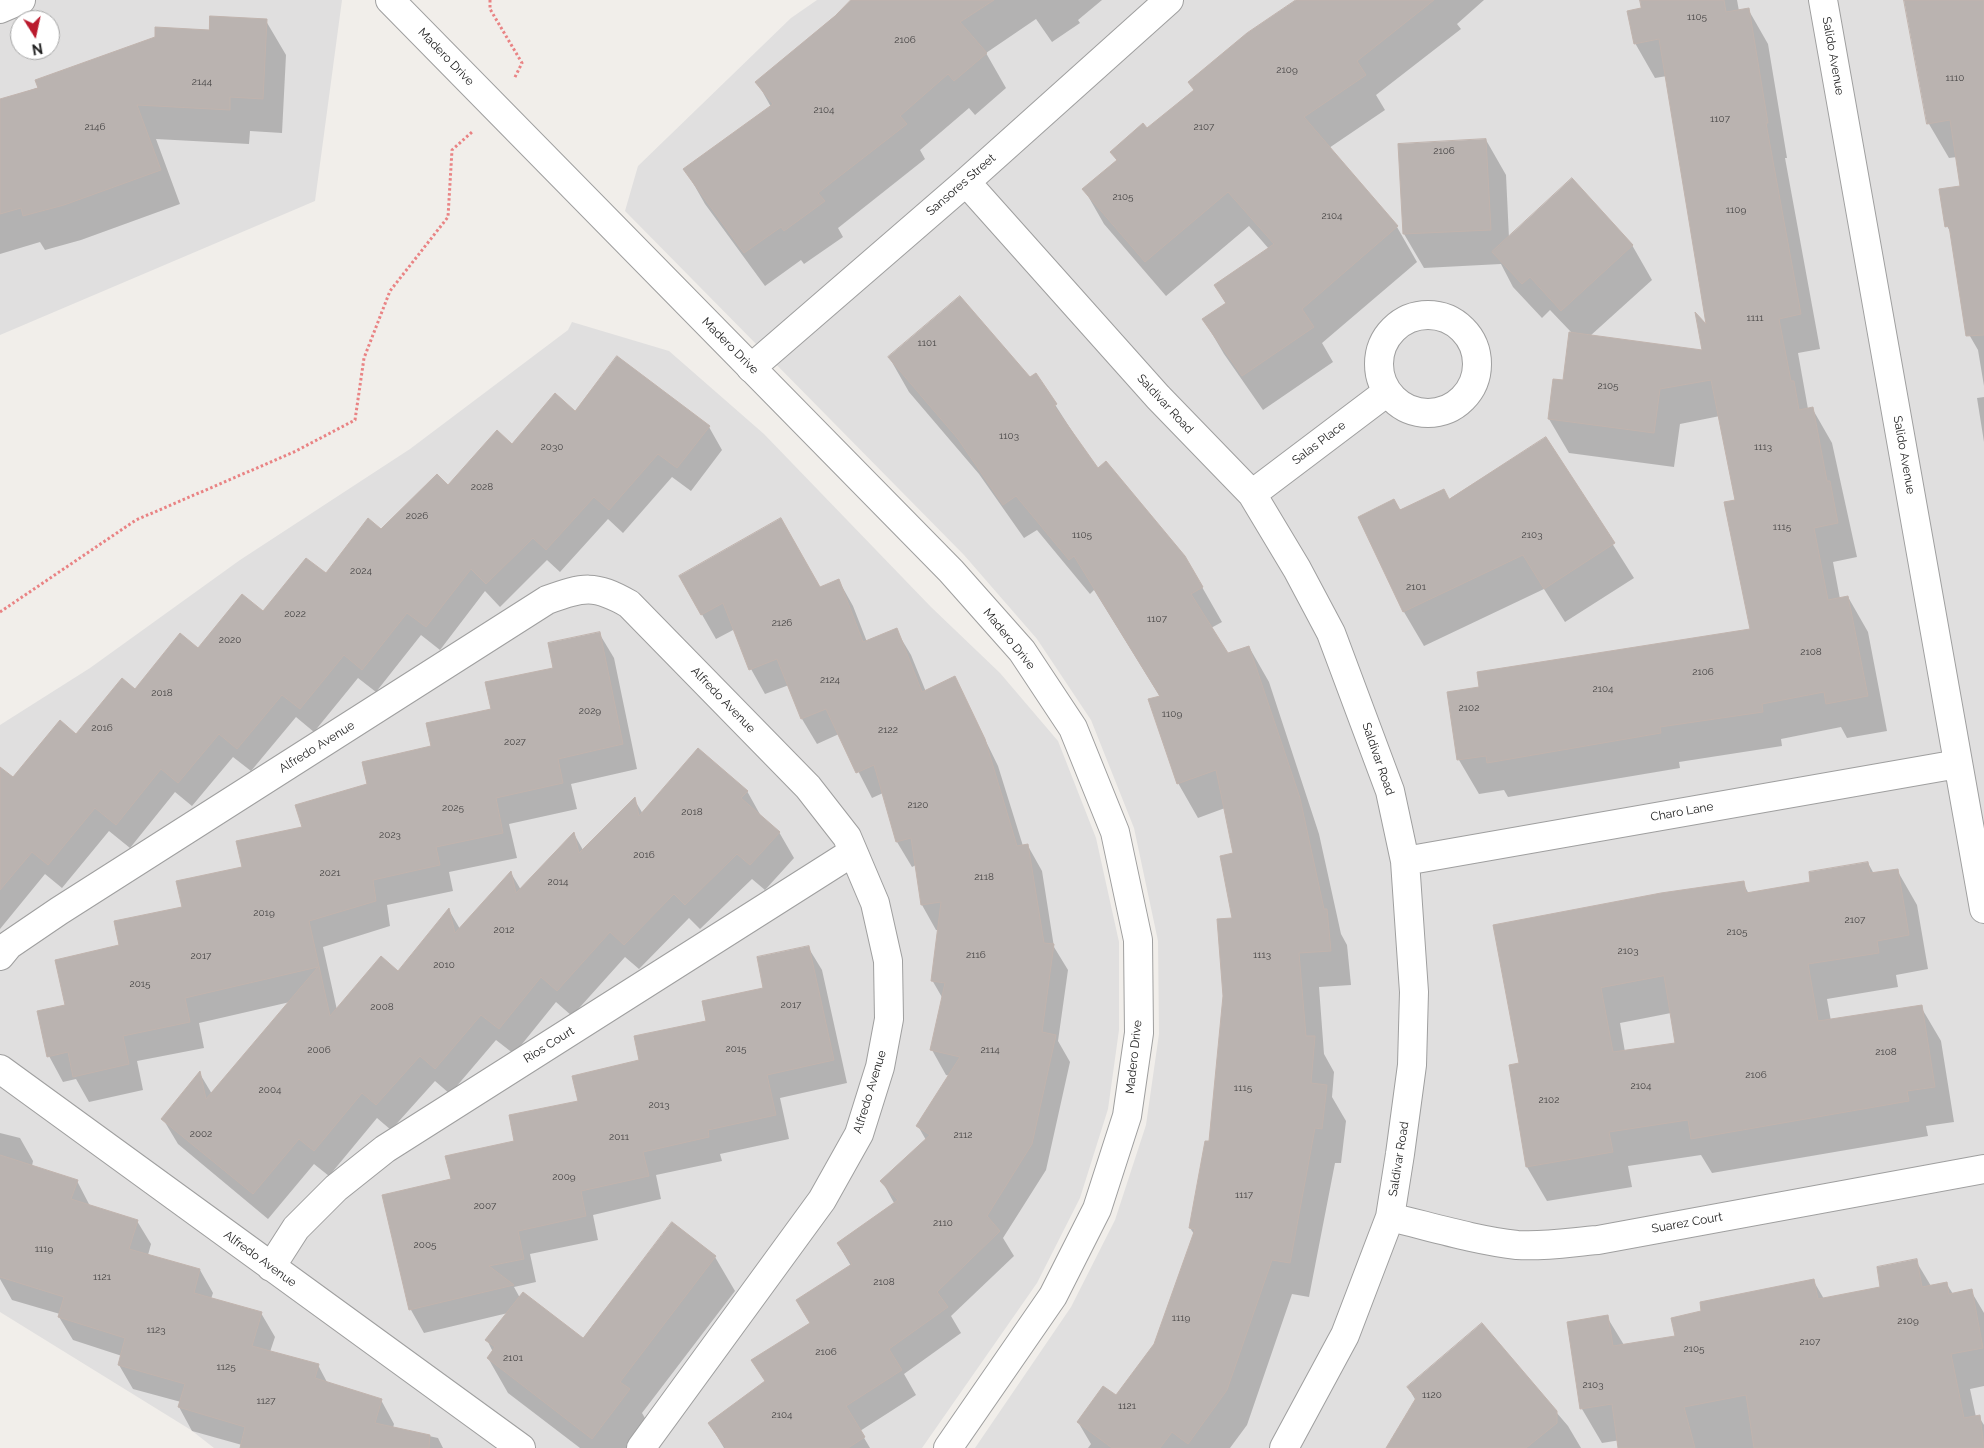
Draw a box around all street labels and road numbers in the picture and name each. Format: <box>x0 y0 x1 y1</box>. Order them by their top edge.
street label: Salido Avenue <box>1819 16 1847 96</box>
street label: Madero Drive <box>415 25 477 89</box>
street label: Sansores Street <box>923 151 999 219</box>
street label: Madero Drive <box>699 315 761 377</box>
street label: Saldivar Road <box>1134 371 1196 437</box>
street label: Salido Avenue <box>1890 415 1918 495</box>
street label: Salas Place <box>1289 418 1349 468</box>
street label: Madero Drive <box>980 606 1038 672</box>
street label: Alfredo Avenue <box>688 664 758 736</box>
street label: Alfredo Avenue <box>277 718 357 776</box>
street label: Saldivar Road <box>1359 721 1397 797</box>
street label: Charo Lane <box>1649 799 1715 825</box>
street label: Madero Drive <box>1123 1019 1145 1095</box>
street label: Rios Court <box>521 1024 577 1066</box>
street label: Alfredo Avenue <box>851 1049 889 1135</box>
street label: Saldivar Road <box>1386 1120 1412 1198</box>
street label: Suarez Court <box>1650 1210 1724 1236</box>
street label: Alfredo Avenue <box>221 1228 299 1290</box>

